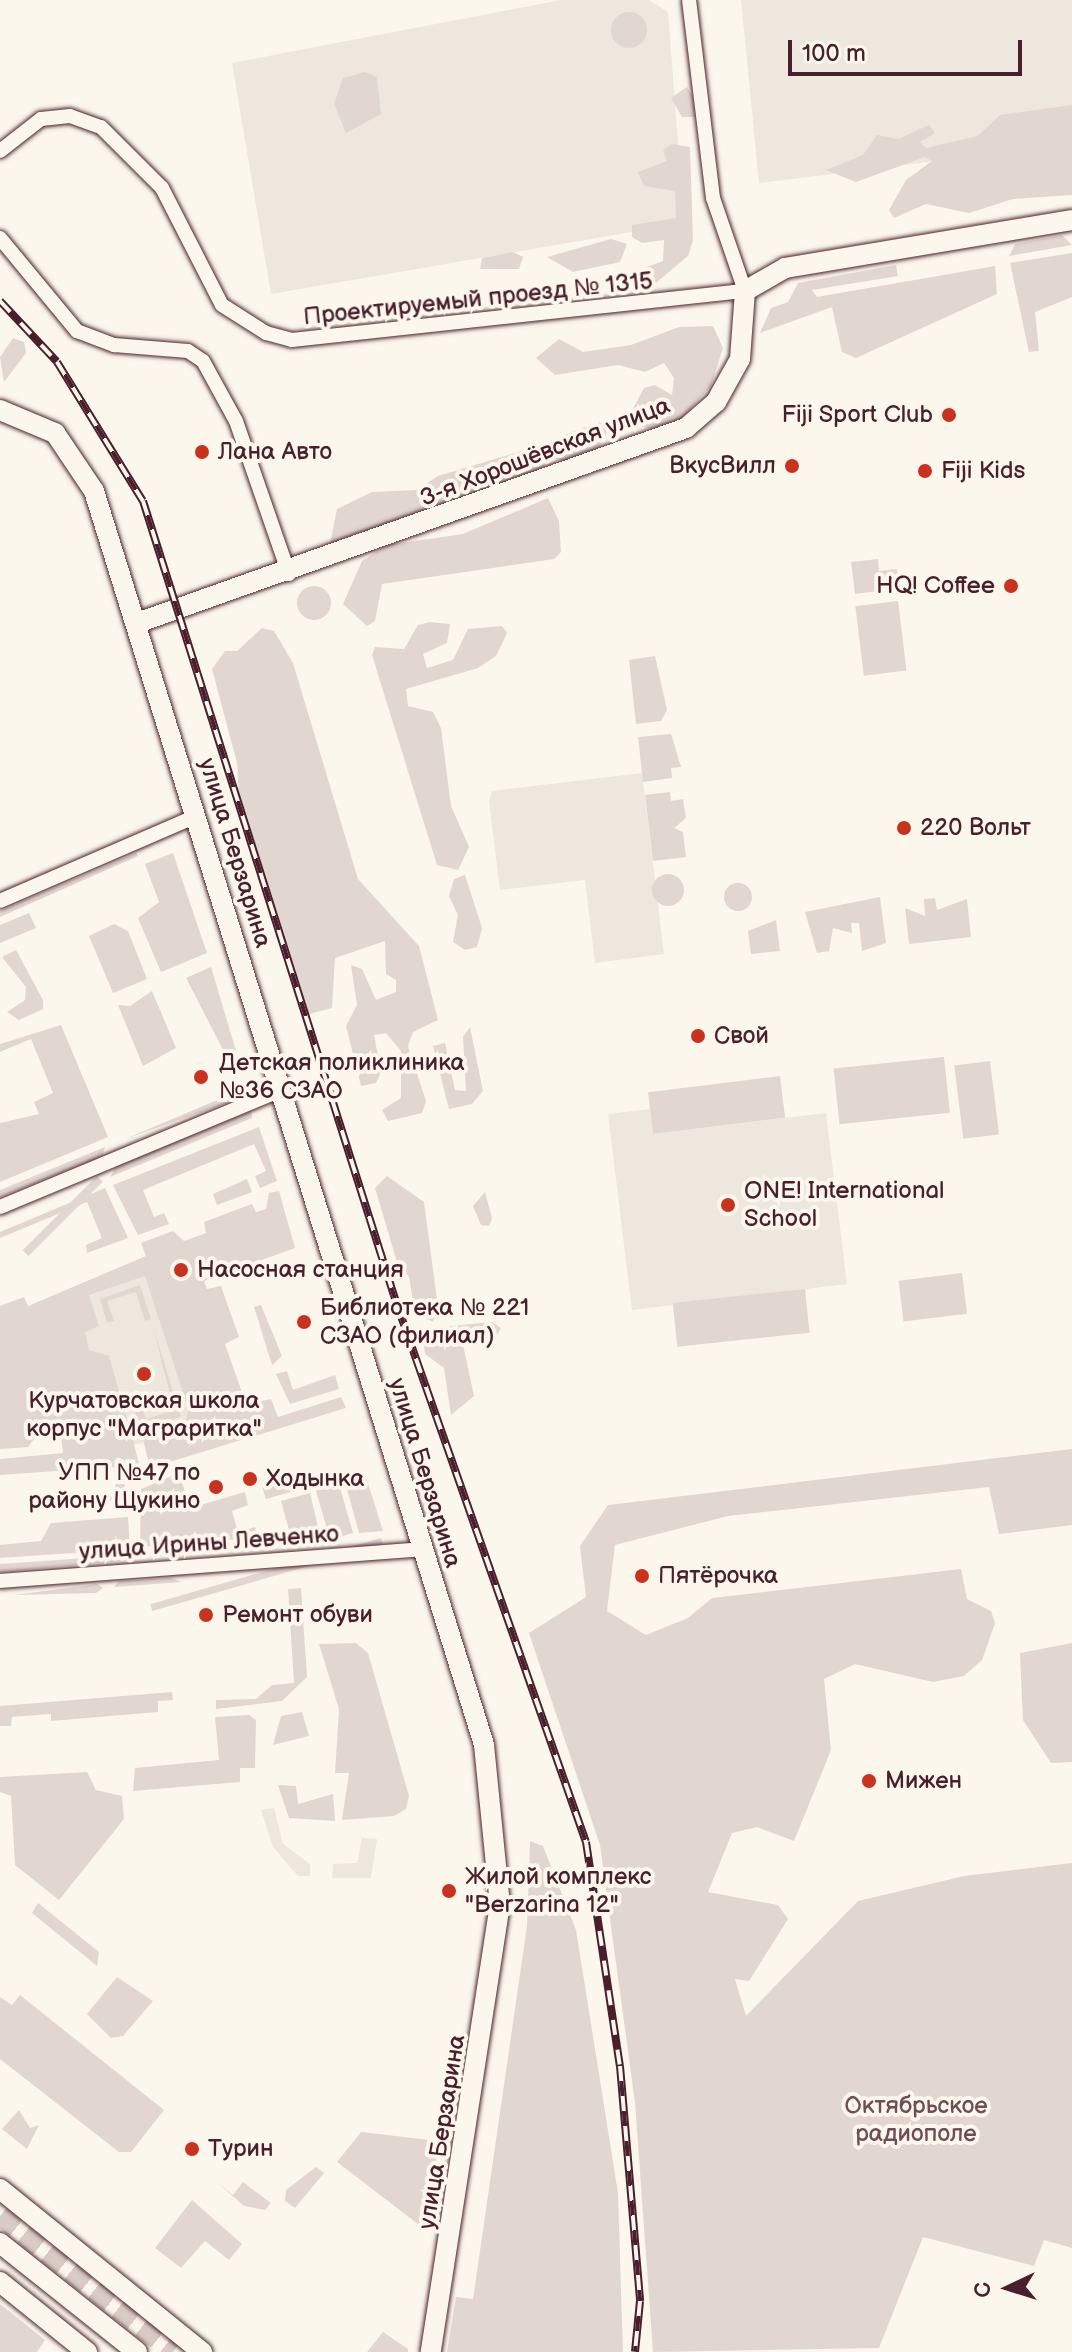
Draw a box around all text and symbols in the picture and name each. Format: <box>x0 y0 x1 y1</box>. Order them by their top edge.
scale bar <box>792 24 1026 74</box>
text: 100 m <box>802 39 866 68</box>
street label: Проектируемый проезд № 1315 <box>302 266 654 332</box>
street label: 3-я Хорошёвская улица <box>416 391 674 513</box>
place label: Fiji Sport Club <box>781 401 933 429</box>
marker: Fiji Sport Club <box>940 406 958 424</box>
place label: Лана Авто <box>218 438 332 466</box>
marker: Лана Авто <box>193 443 211 461</box>
place label: ВкусВилл <box>669 452 776 480</box>
marker: ВкусВилл <box>783 457 801 475</box>
place label: Fiji Kids <box>941 457 1025 485</box>
marker: Fiji Kids <box>916 462 934 480</box>
place label: HQ! Coffee <box>876 572 995 600</box>
marker: HQ! Coffee <box>1002 577 1020 595</box>
street label: улица Берзарина <box>192 755 278 951</box>
place label: 220 Вольт <box>920 814 1031 842</box>
marker: 220 Вольт <box>895 819 913 837</box>
place label: Свой <box>714 1022 769 1050</box>
marker: Свой <box>689 1027 707 1045</box>
place label: Детская поликлиника №36 СЗАО <box>219 1049 465 1105</box>
marker: Детская поликлиника №36 СЗАО <box>190 1066 212 1088</box>
place label: ONE! International School <box>744 1177 944 1233</box>
marker: ONE! International School <box>719 1196 737 1214</box>
place label: Насосная станция <box>197 1256 404 1284</box>
marker: Насосная станция <box>172 1261 190 1279</box>
place label: Библиотека № 221 СЗАО (филиал) <box>320 1294 529 1350</box>
marker: Библиотека № 221 СЗАО (филиал) <box>295 1313 313 1331</box>
marker: Курчатовская школа корпус "Маграритка" <box>135 1365 153 1383</box>
street label: улица Берзарина <box>382 1375 468 1571</box>
place label: Курчатовская школа корпус "Маграритка" <box>26 1387 262 1443</box>
place label: УПП №47 по району Щукино <box>28 1459 200 1515</box>
place label: Ходынка <box>266 1465 364 1493</box>
marker: Ходынка <box>241 1470 259 1488</box>
marker: УПП №47 по району Щукино <box>207 1478 225 1496</box>
street label: улица Ирины Левченко <box>78 1520 340 1566</box>
place label: Пятёрочка <box>658 1562 778 1590</box>
marker: Пятёрочка <box>633 1567 651 1585</box>
place label: Ремонт обуви <box>222 1601 373 1629</box>
marker: Ремонт обуви <box>197 1606 215 1624</box>
place label: Мижен <box>885 1767 962 1795</box>
marker: Мижен <box>860 1772 878 1790</box>
place label: Жилой комплекс "Berzarina 12" <box>465 1863 652 1919</box>
marker: Жилой комплекс "Berzarina 12" <box>440 1882 458 1900</box>
street label: улица Берзарина <box>412 2033 472 2231</box>
park label: Октябрьское радиополе <box>844 2092 988 2148</box>
place label: Турин <box>208 2135 274 2163</box>
marker: Турин <box>183 2140 201 2158</box>
north arrow <box>968 2248 1048 2328</box>
text: С <box>970 2281 998 2298</box>

